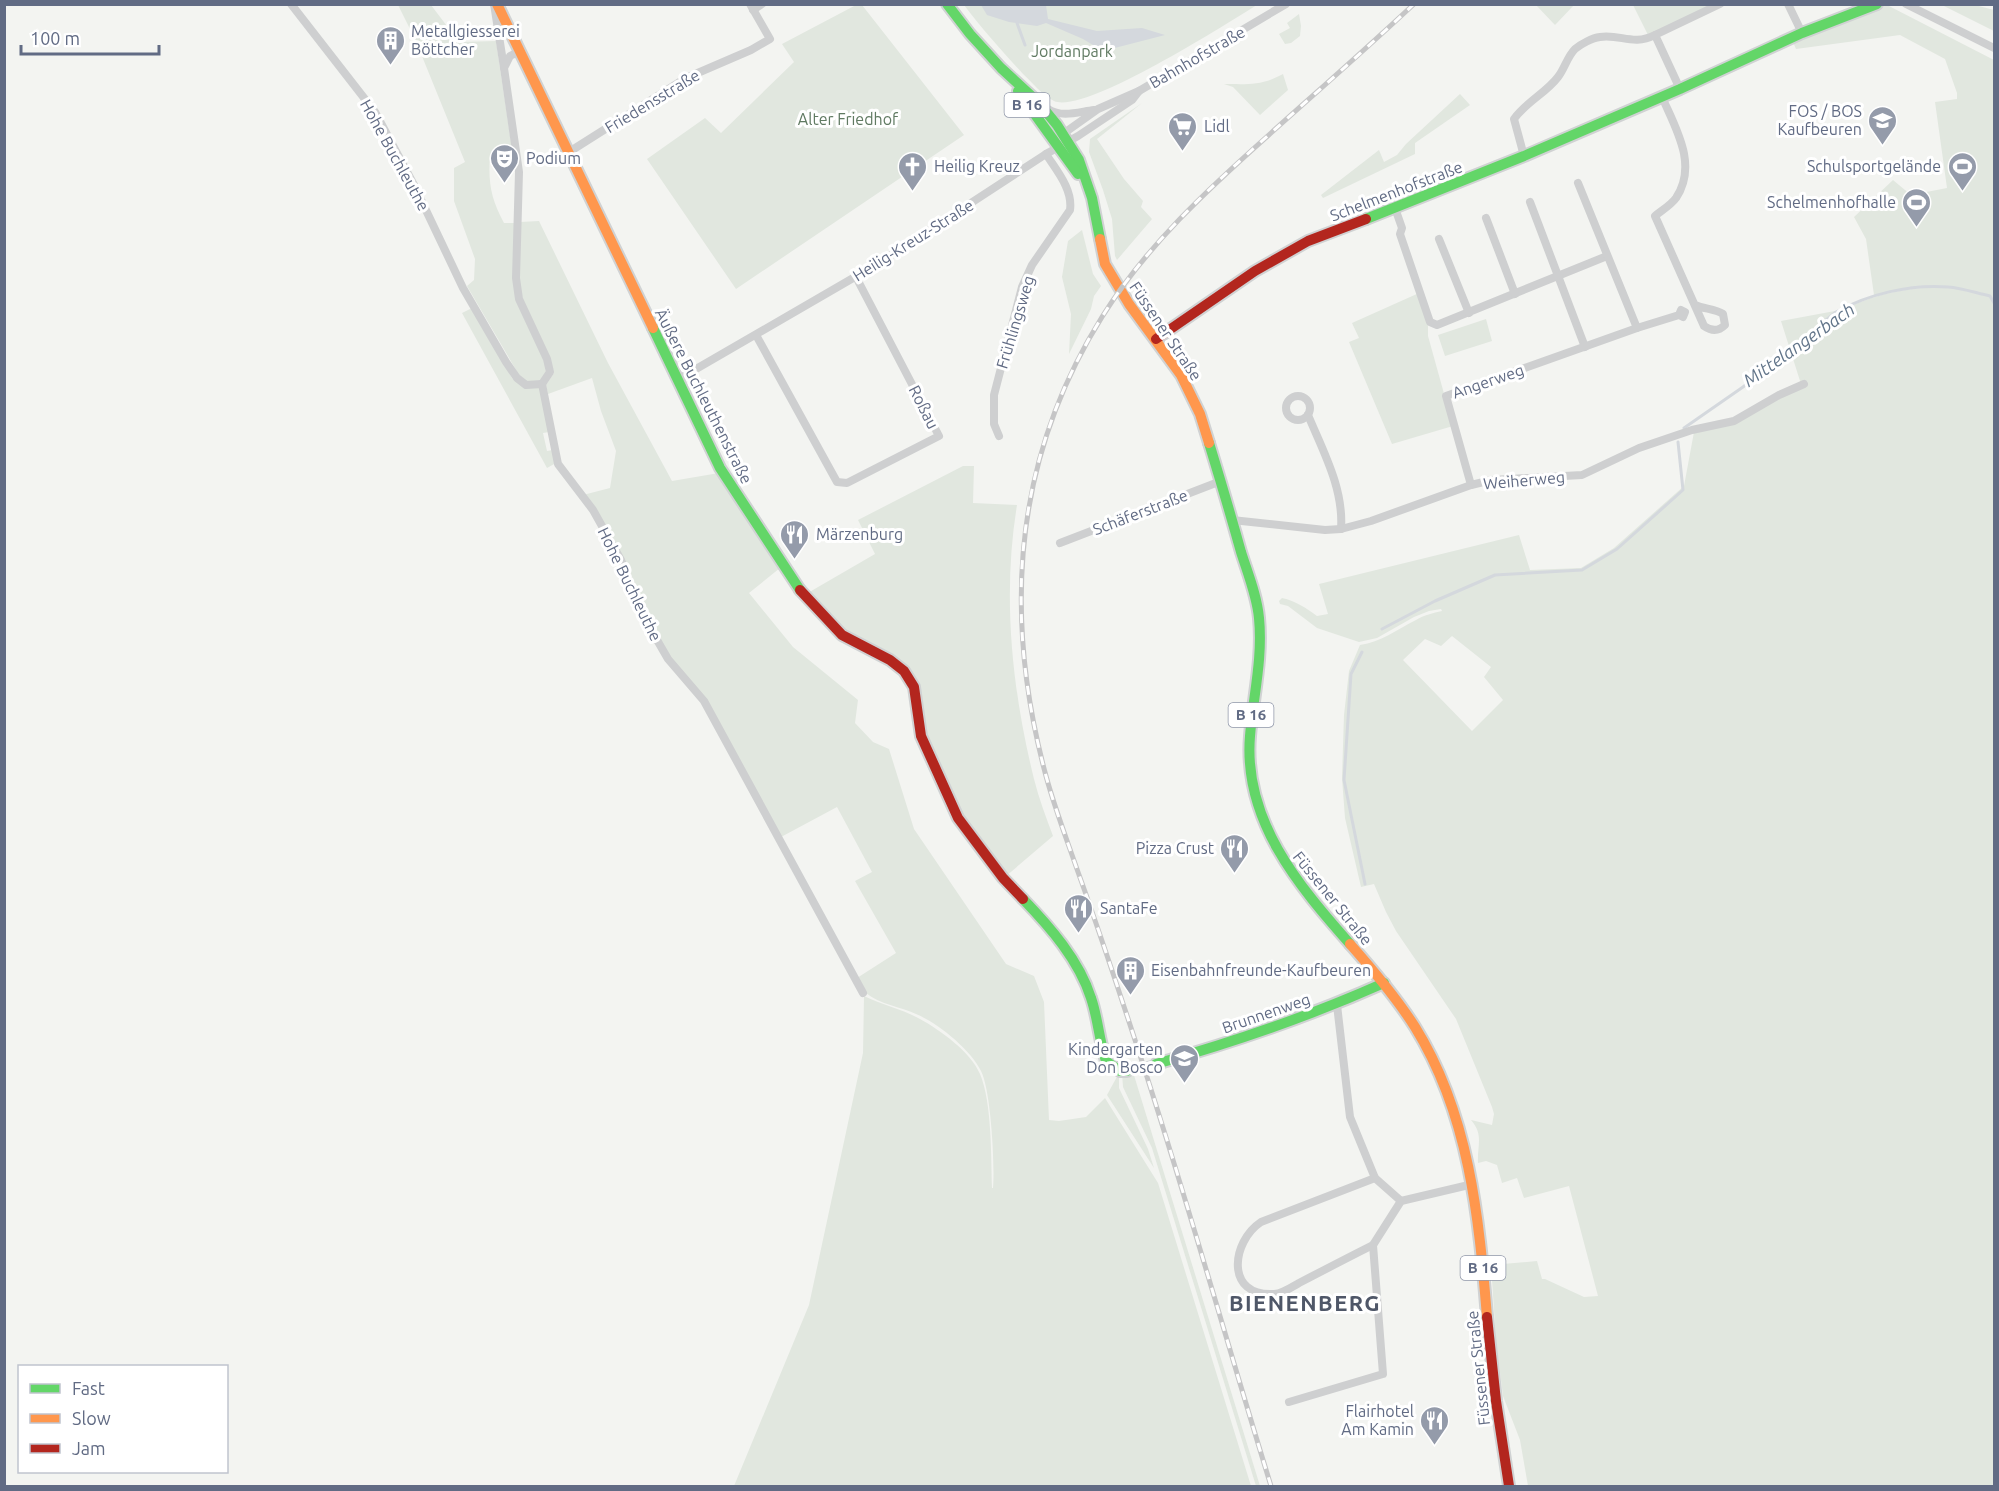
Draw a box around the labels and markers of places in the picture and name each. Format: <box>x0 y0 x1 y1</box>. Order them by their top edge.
place label: Metallgiesserei Böttcher <box>411 22 520 58</box>
building icon: Metallgiesserei Böttcher <box>374 24 406 66</box>
place label: FOS / BOS Kaufbeuren <box>1777 102 1862 138</box>
school or university icon: FOS / BOS Kaufbeuren <box>1867 104 1899 146</box>
supermarket icon: Lidl <box>1167 110 1199 152</box>
place label: Lidl <box>1204 117 1230 135</box>
theatre icon: Podium <box>489 142 521 184</box>
place label: Podium <box>526 149 581 167</box>
church icon: Heilig Kreuz <box>897 150 929 192</box>
sports icon: Schulsportgelände <box>1946 150 1978 192</box>
place label: Heilig Kreuz <box>934 157 1020 175</box>
place label: Schulsportgelände <box>1807 157 1941 175</box>
sports icon: Schelmenhofhalle <box>1901 186 1933 228</box>
place label: Schelmenhofhalle <box>1767 193 1896 211</box>
restaurant icon: Märzenburg <box>779 518 811 560</box>
place label: Märzenburg <box>816 525 903 543</box>
restaurant icon: Pizza Crust <box>1219 832 1251 874</box>
place label: Pizza Crust <box>1136 839 1215 857</box>
restaurant icon: SantaFe <box>1063 892 1095 934</box>
place label: SantaFe <box>1100 899 1157 917</box>
building icon: Eisenbahnfreunde-Kaufbeuren <box>1114 954 1146 996</box>
place label: Eisenbahnfreunde-Kaufbeuren <box>1151 961 1371 979</box>
place label: Kindergarten Don Bosco <box>1068 1040 1163 1076</box>
school or university icon: Kindergarten Don Bosco <box>1168 1042 1200 1084</box>
place label: Flairhotel Am Kamin <box>1341 1402 1414 1438</box>
restaurant icon: Flairhotel Am Kamin <box>1419 1404 1451 1446</box>

